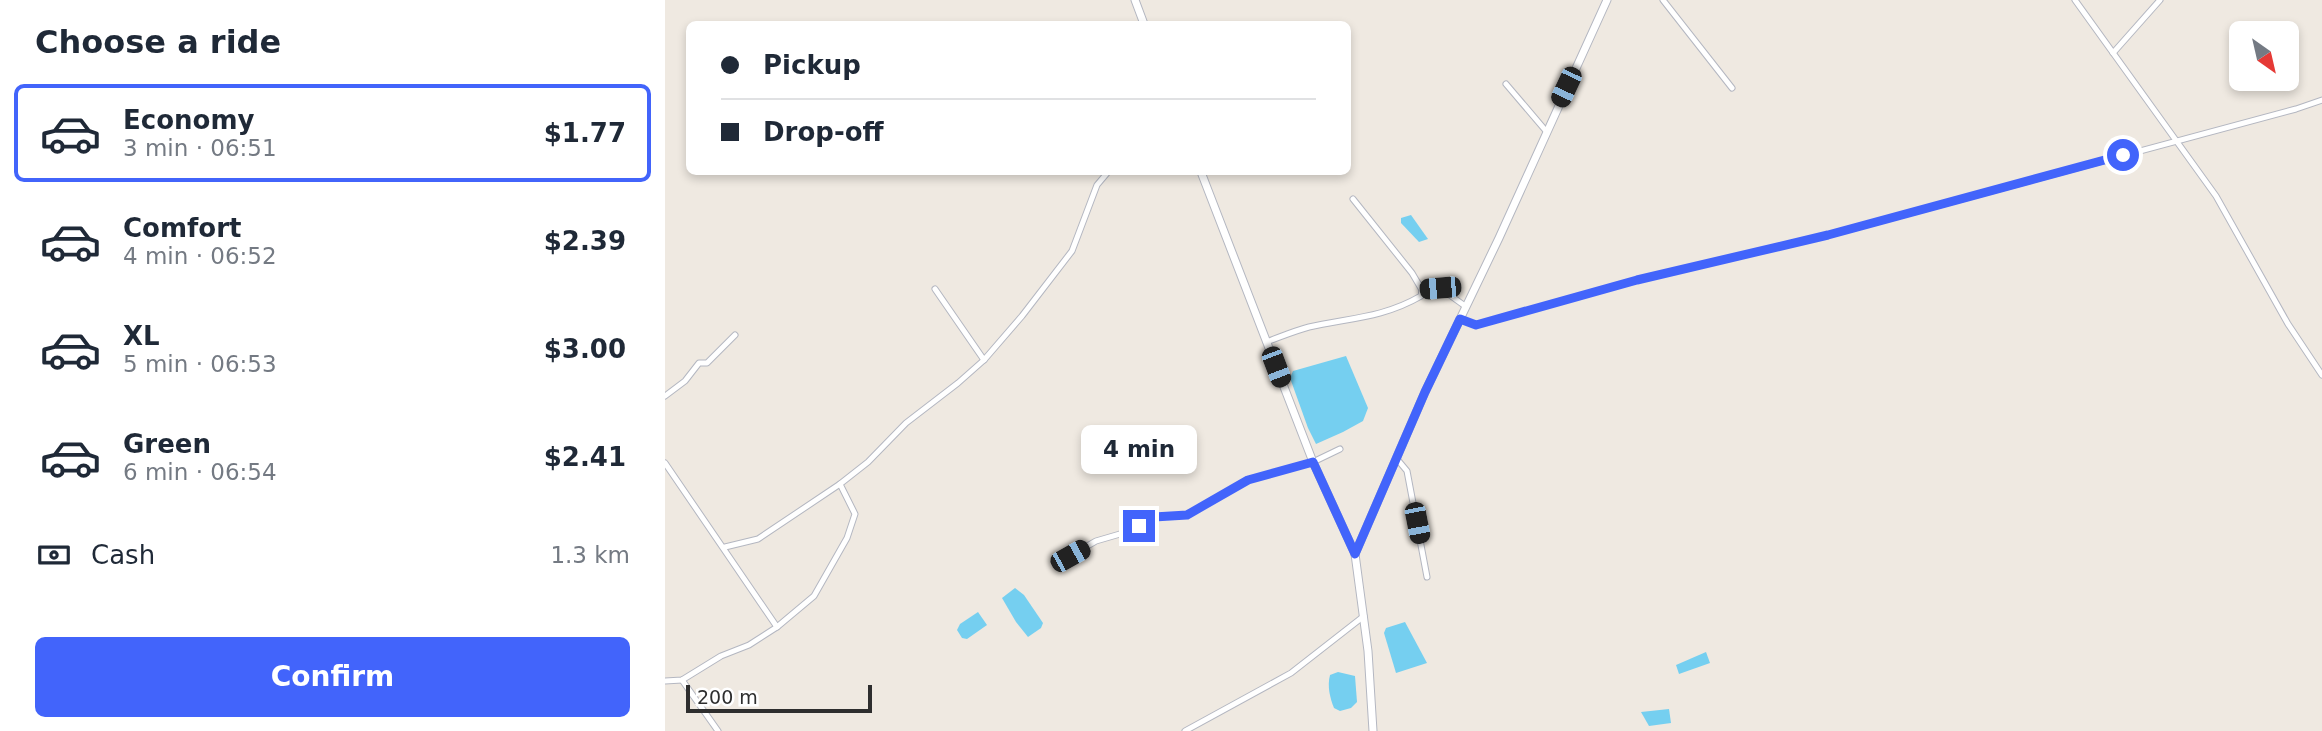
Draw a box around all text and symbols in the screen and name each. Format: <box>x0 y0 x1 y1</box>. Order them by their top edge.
north arrow <box>2229 21 2299 91</box>
map controls <box>2229 21 2299 91</box>
text: Choose a ride <box>35 23 281 61</box>
text: Pickup <box>763 50 861 80</box>
car <box>1548 64 1585 110</box>
icon: car <box>39 102 102 165</box>
text: Economy <box>123 105 254 135</box>
text: Drop-off <box>763 117 884 147</box>
text: $1.77 <box>544 118 626 148</box>
text: 3 min · 06:51 <box>123 135 277 161</box>
route start <box>2107 139 2139 171</box>
icon: car <box>39 210 102 273</box>
text: Comfort <box>123 213 241 243</box>
text: $2.39 <box>544 226 626 256</box>
text: 4 min · 06:52 <box>123 243 277 269</box>
car <box>1419 276 1462 300</box>
icon: car <box>39 318 102 381</box>
text: XL <box>123 321 160 351</box>
text: $3.00 <box>544 334 626 364</box>
car <box>1259 344 1294 390</box>
text: 5 min · 06:53 <box>123 351 277 377</box>
callout: 4 min <box>1081 424 1197 474</box>
icon: car <box>39 426 102 489</box>
text: Green <box>123 429 211 459</box>
text: 4 min <box>1103 436 1175 462</box>
text: $2.41 <box>544 442 626 472</box>
text: 6 min · 06:54 <box>123 459 277 485</box>
car <box>1403 500 1432 546</box>
route end <box>1123 510 1155 542</box>
icon: cash <box>35 536 73 574</box>
car <box>1047 537 1094 575</box>
text: Cash <box>91 540 155 570</box>
text: 1.3 km <box>550 542 630 568</box>
button: Confirm <box>35 637 630 717</box>
scale bar <box>686 682 871 714</box>
text: 200 m <box>697 686 758 708</box>

